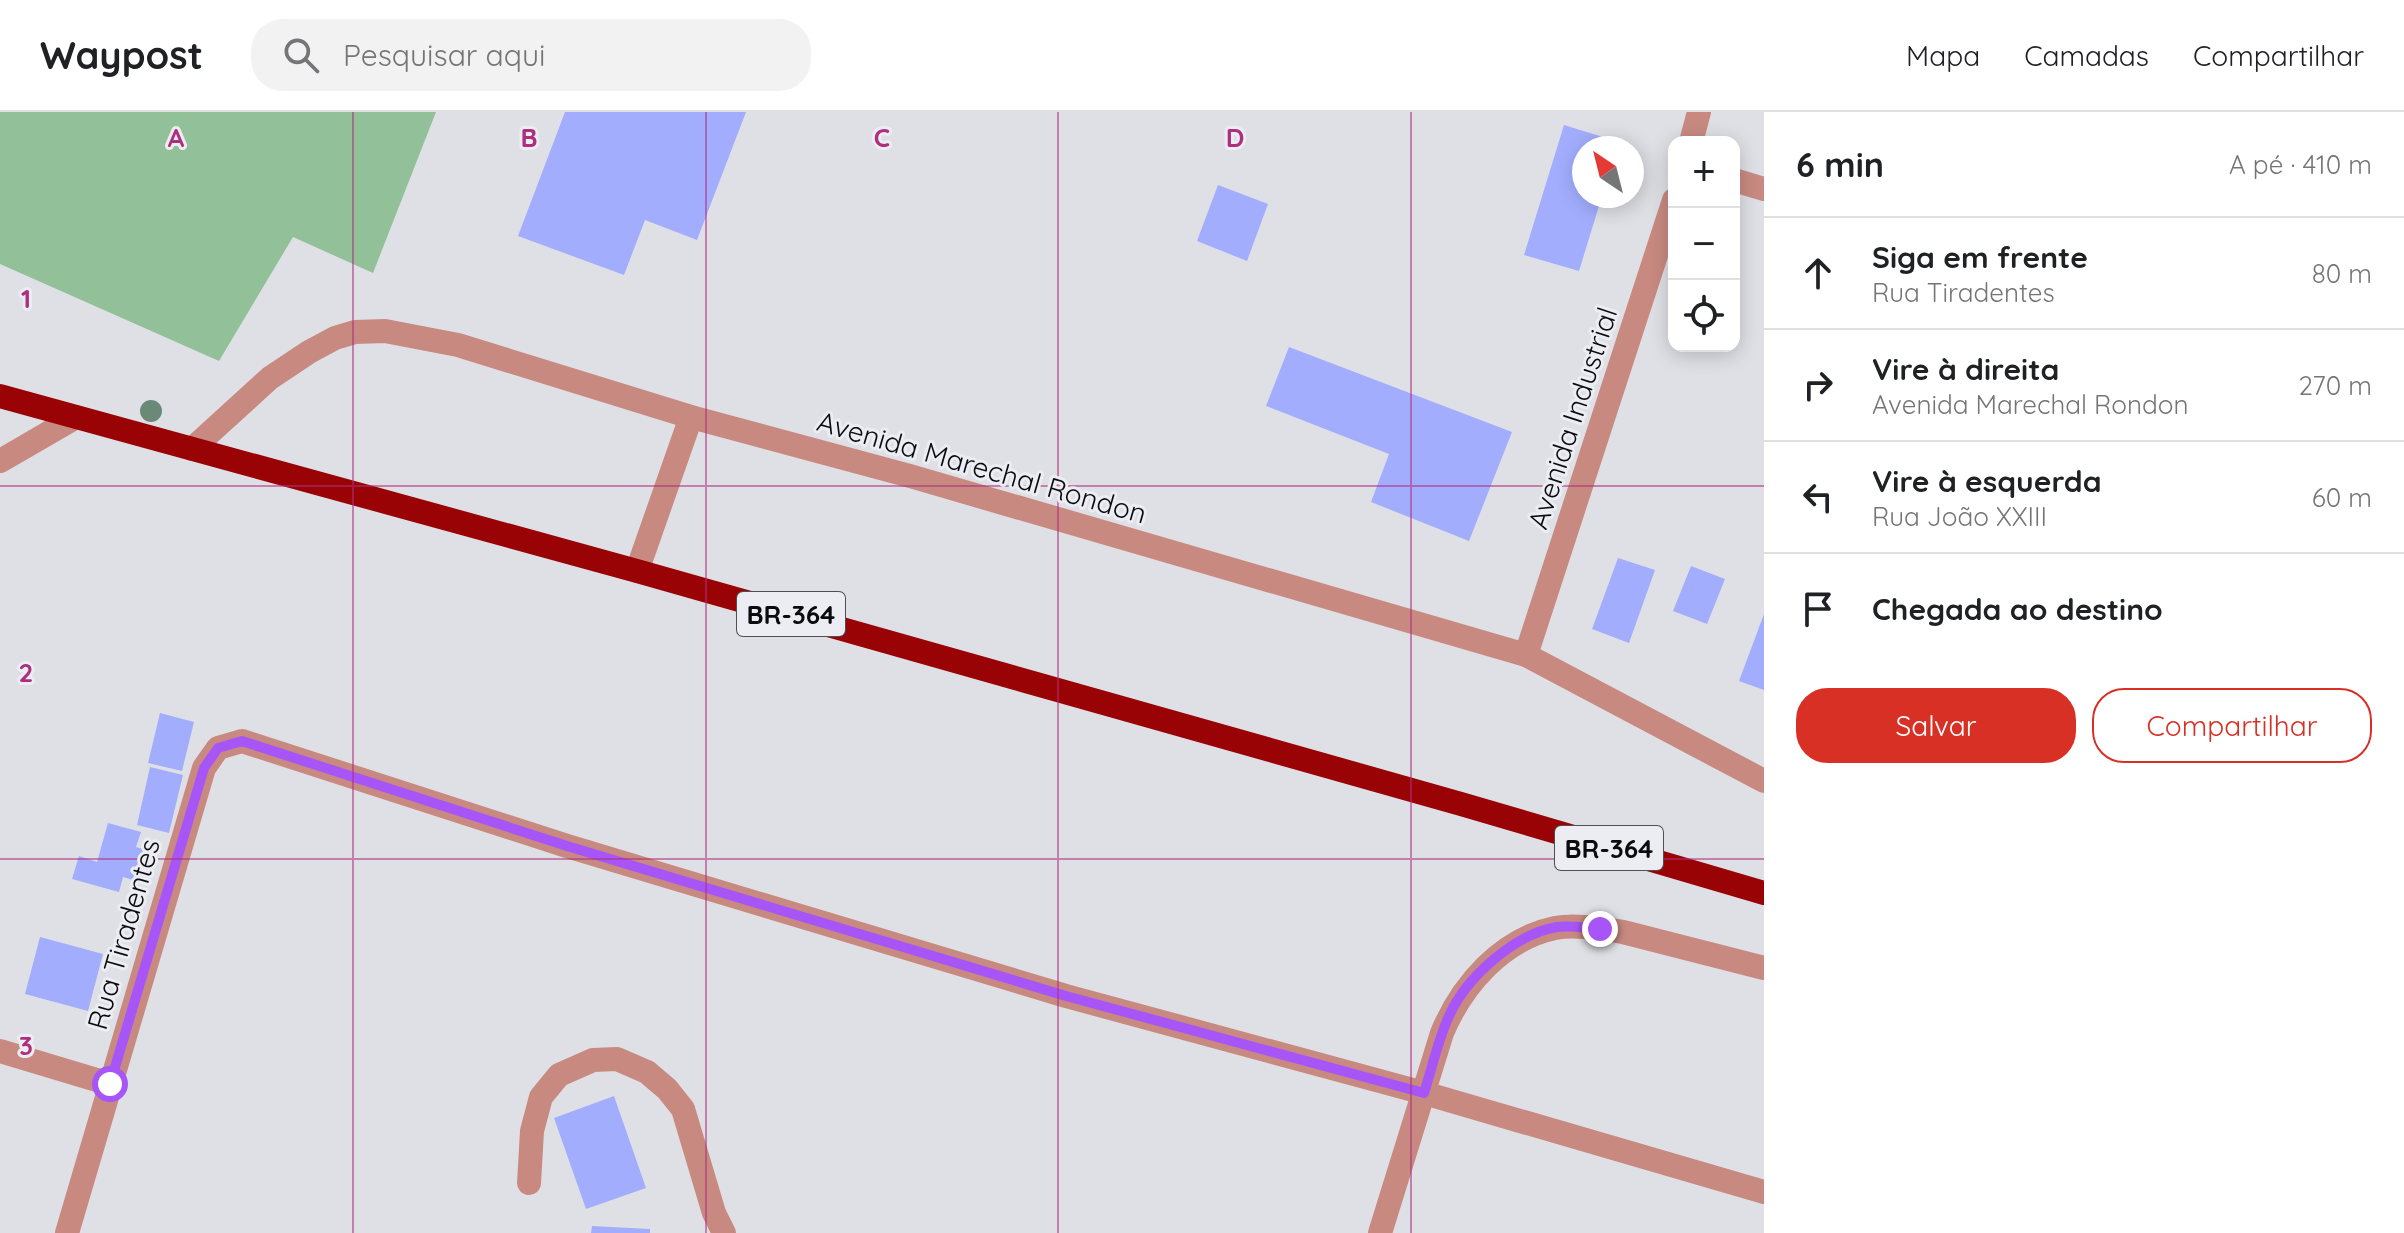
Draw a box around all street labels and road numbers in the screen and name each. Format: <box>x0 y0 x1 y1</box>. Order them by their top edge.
street label: Avenida Industrial <box>1520 303 1624 533</box>
street label: Avenida Marechal Rondon <box>813 403 1151 531</box>
road number: BR-364 <box>737 592 845 636</box>
road number: BR-364 <box>1555 826 1663 870</box>
street label: Rua Tiradentes <box>79 835 167 1033</box>

